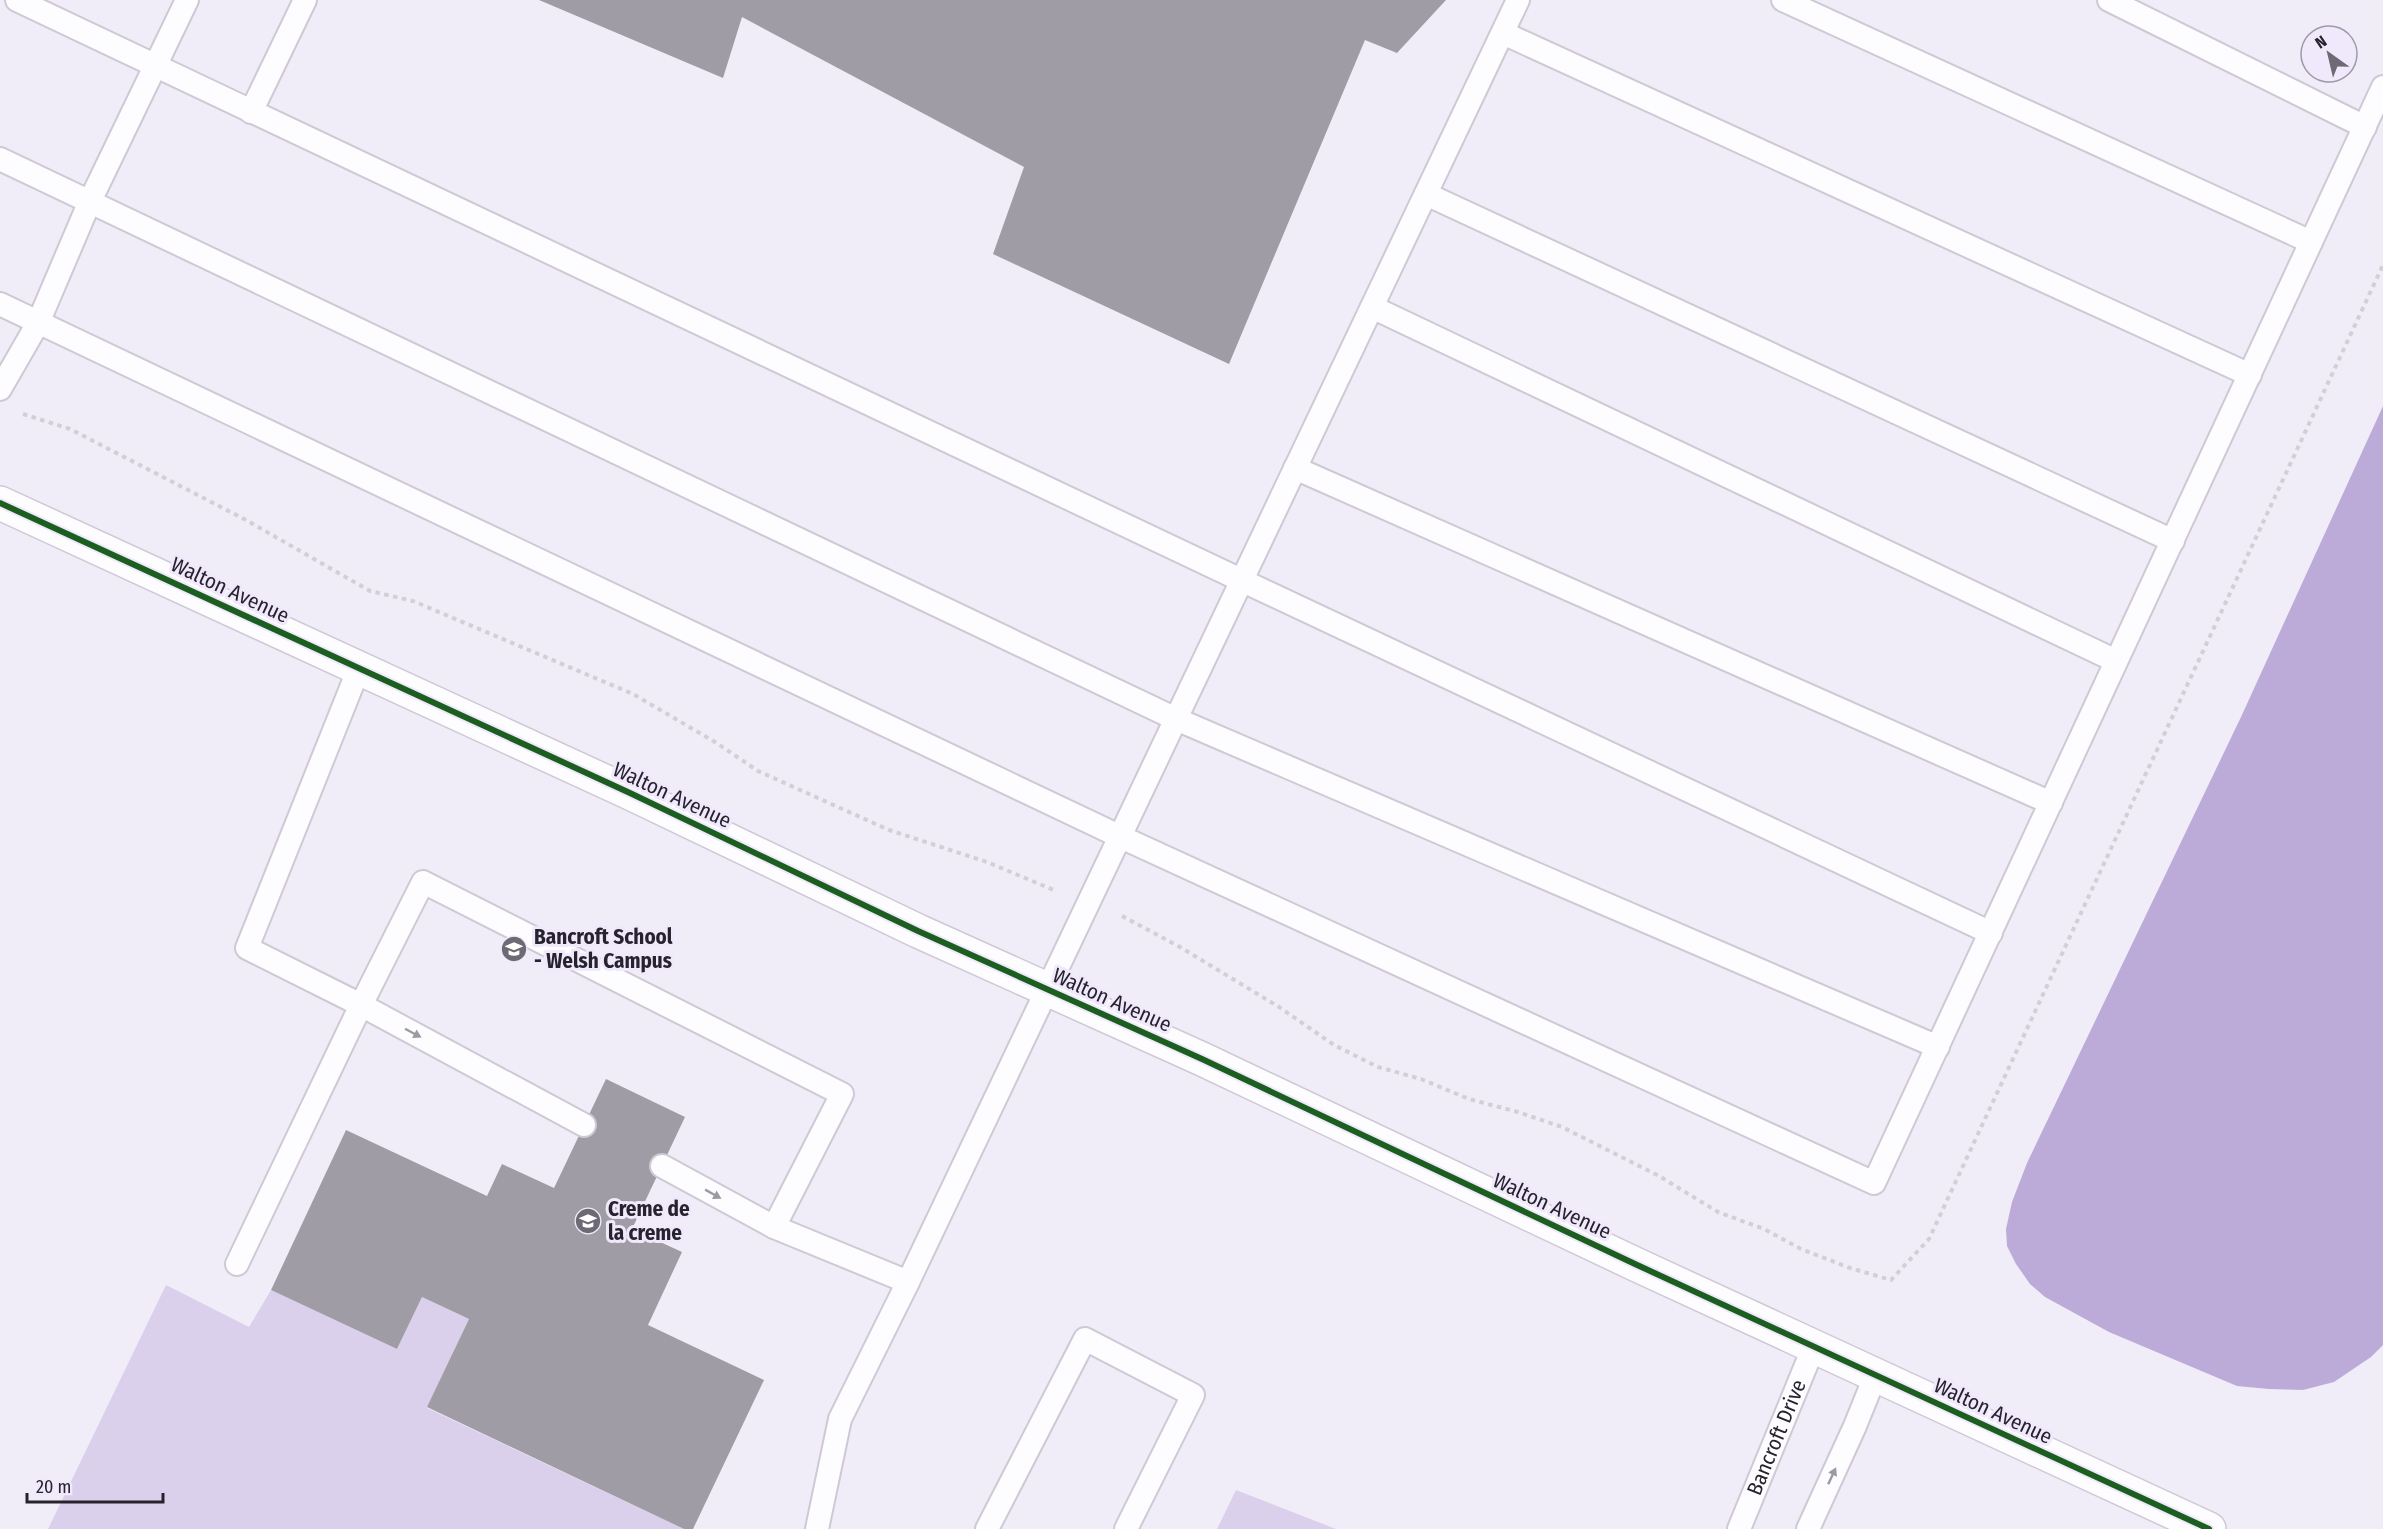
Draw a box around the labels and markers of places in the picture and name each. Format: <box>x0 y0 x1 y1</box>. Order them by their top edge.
place label: Bancroft School - Welsh Campus <box>534 924 673 974</box>
school or university icon: Bancroft School - Welsh Campus <box>499 934 529 964</box>
place label: Creme de la creme <box>608 1196 690 1246</box>
school or university icon: Creme de la creme <box>573 1206 603 1236</box>

